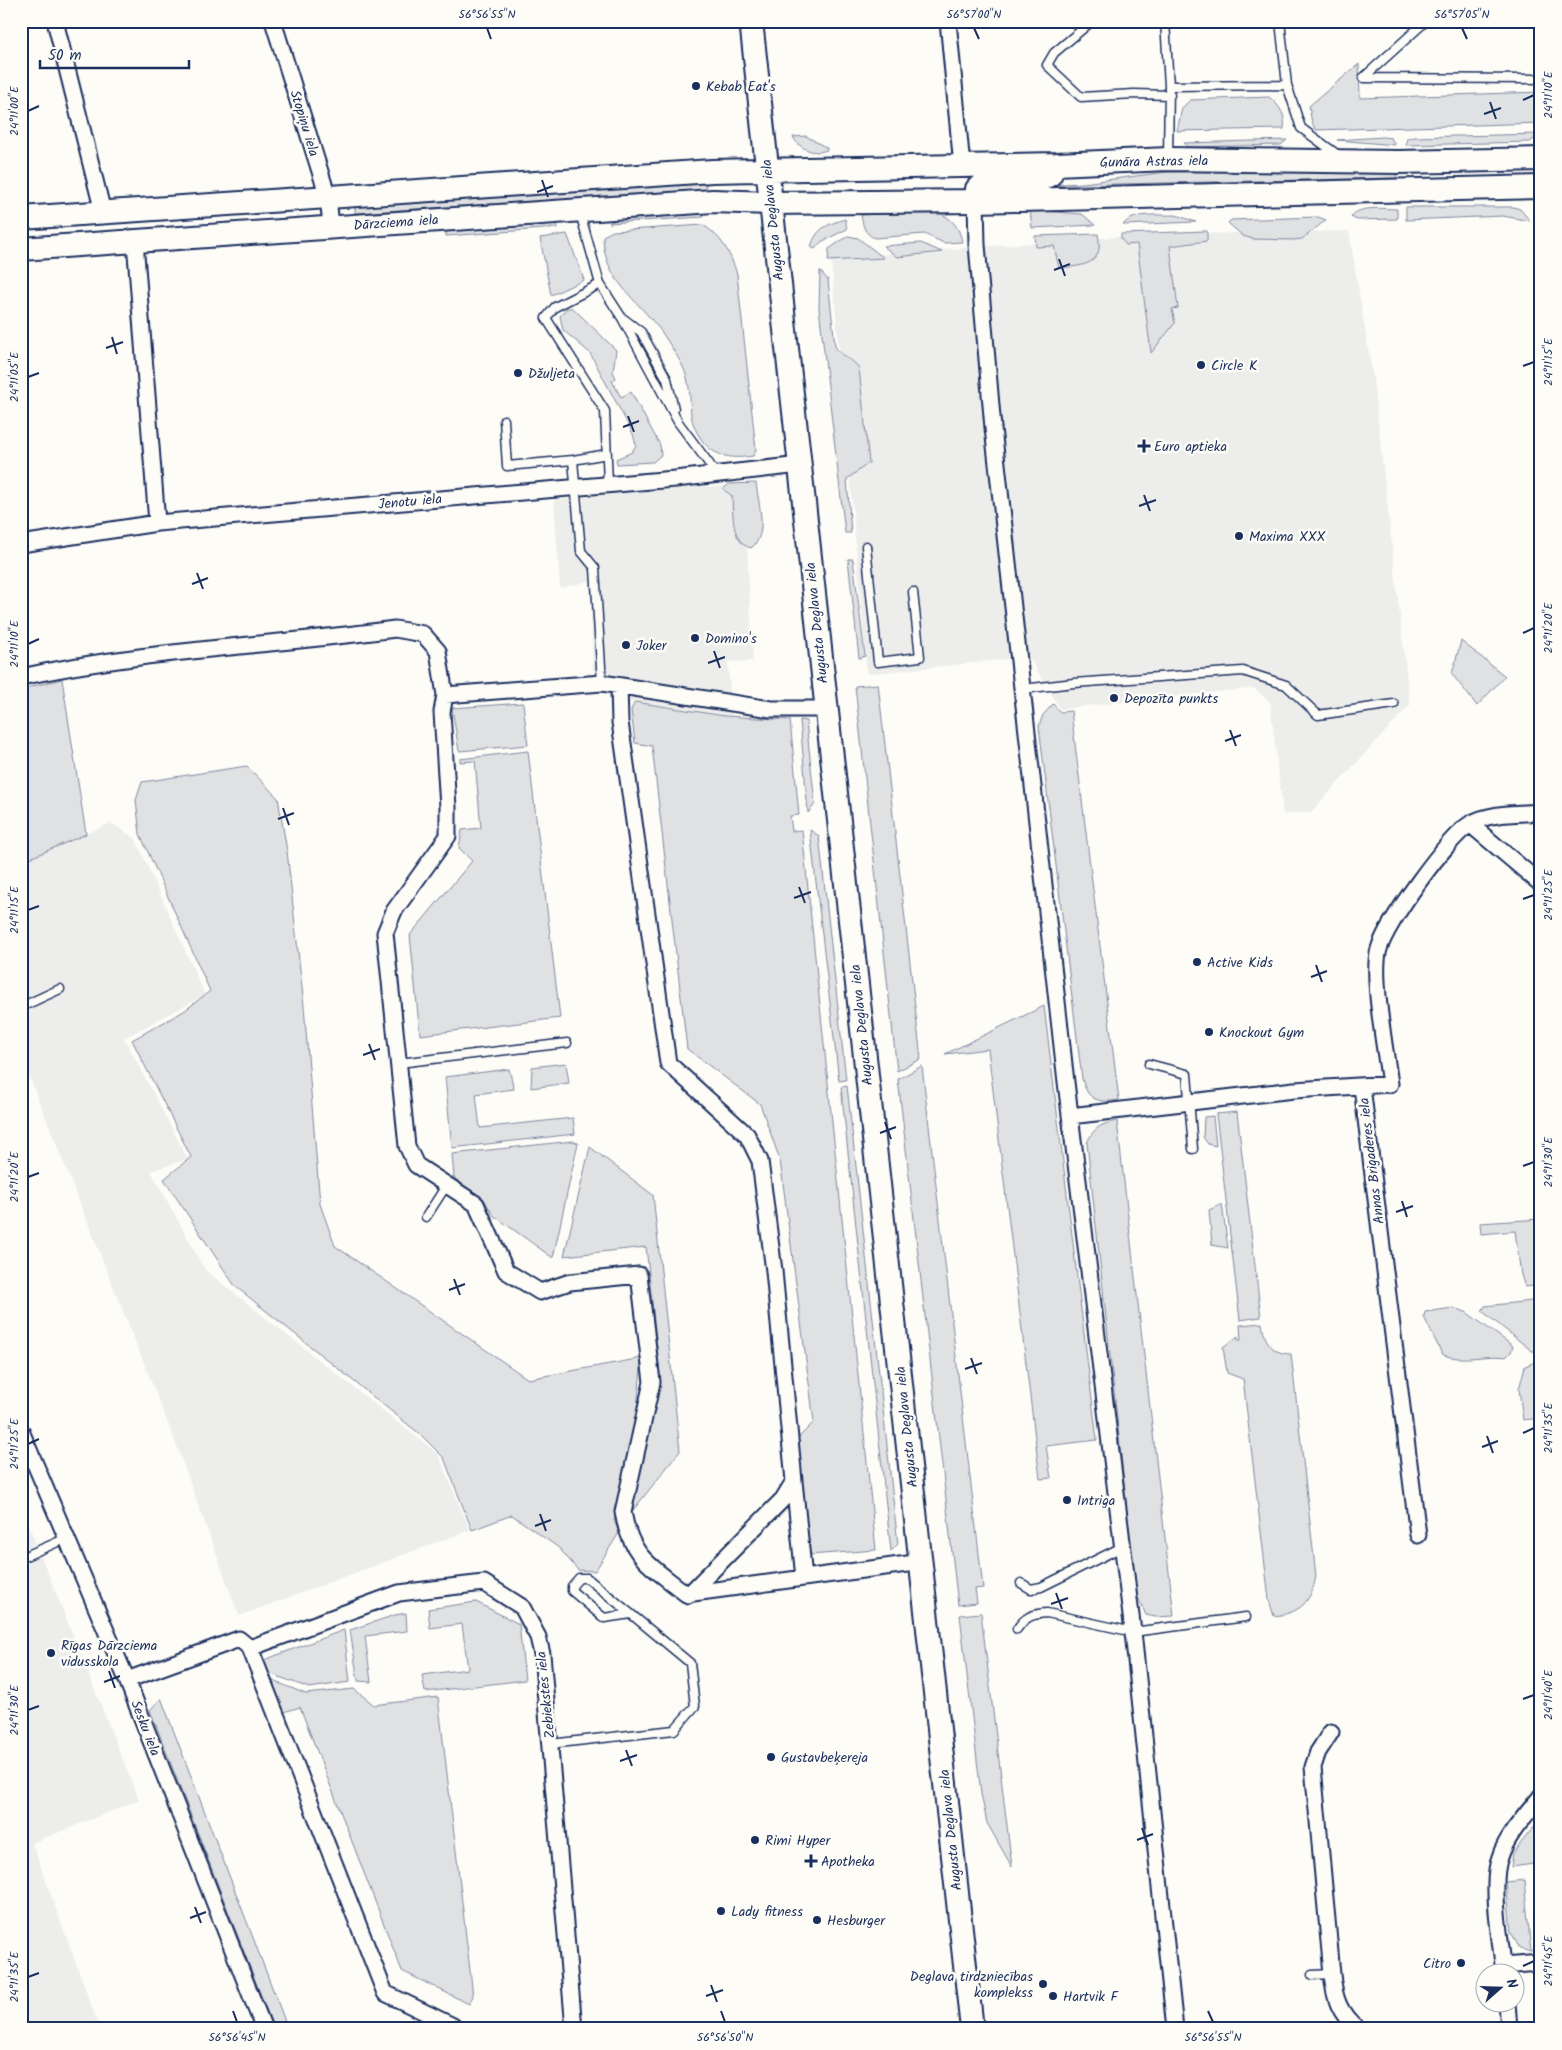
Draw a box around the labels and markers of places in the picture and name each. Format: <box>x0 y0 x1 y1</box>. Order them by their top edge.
place label: Kebab Eat's <box>706 76 776 98</box>
marker: Kebab Eat's <box>690 80 702 92</box>
place label: Circle K <box>1211 355 1258 377</box>
marker: Circle K <box>1195 359 1207 371</box>
place label: Džuljeta <box>528 363 575 385</box>
marker: Džuljeta <box>512 367 524 379</box>
place label: Euro aptieka <box>1154 436 1227 458</box>
marker: Euro aptieka <box>1138 440 1150 452</box>
place label: Maxima XXX <box>1249 526 1326 548</box>
marker: Maxima XXX <box>1233 530 1245 542</box>
place label: Domino's <box>705 628 757 650</box>
marker: Domino's <box>689 632 701 644</box>
place label: Joker <box>636 635 668 657</box>
marker: Joker <box>620 639 632 651</box>
place label: Depozīta punkts <box>1124 688 1218 710</box>
marker: Depozīta punkts <box>1108 692 1120 704</box>
place label: Active Kids <box>1207 952 1273 974</box>
marker: Active Kids <box>1191 956 1203 968</box>
place label: Knockout Gym <box>1219 1022 1304 1044</box>
marker: Knockout Gym <box>1203 1026 1215 1038</box>
place label: Intriga <box>1077 1490 1115 1512</box>
marker: Intriga <box>1061 1494 1073 1506</box>
place label: Rīgas Dārzciema vidusskola <box>61 1635 157 1673</box>
marker: Rīgas Dārzciema vidusskola <box>45 1647 57 1659</box>
place label: Gustavbeķereja <box>781 1747 868 1769</box>
marker: Gustavbeķereja <box>765 1751 777 1763</box>
place label: Rimi Hyper <box>765 1830 832 1852</box>
marker: Rimi Hyper <box>749 1834 761 1846</box>
place label: Apotheka <box>821 1851 875 1873</box>
marker: Apotheka <box>805 1855 817 1867</box>
place label: Lady fitness <box>731 1901 803 1923</box>
marker: Lady fitness <box>715 1905 727 1917</box>
place label: Hesburger <box>827 1910 886 1932</box>
marker: Hesburger <box>811 1914 823 1926</box>
place label: Citro <box>1423 1953 1451 1975</box>
marker: Citro <box>1455 1957 1467 1969</box>
place label: Deglava tirdzniecības komplekss <box>910 1966 1033 2004</box>
marker: Deglava tirdzniecības komplekss <box>1037 1978 1049 1990</box>
place label: Hartvik F <box>1063 1986 1119 2008</box>
marker: Hartvik F <box>1047 1990 1059 2002</box>

